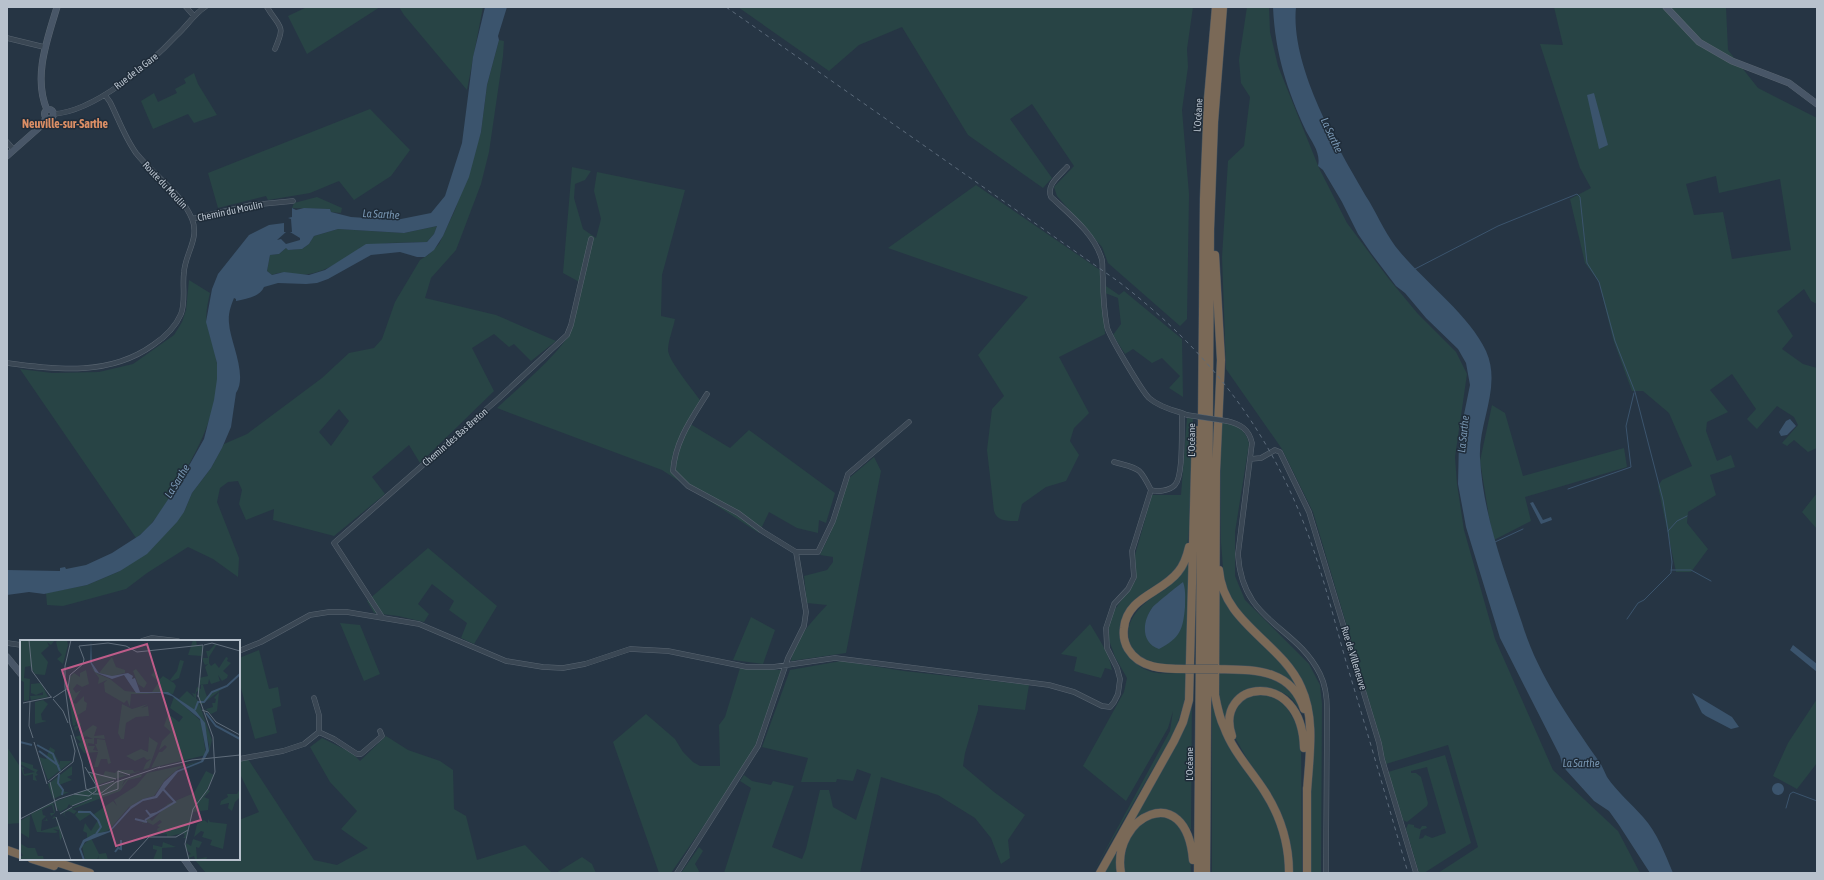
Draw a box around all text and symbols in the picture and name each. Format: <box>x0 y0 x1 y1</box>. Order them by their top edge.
street label: Rue de la Gare <box>112 50 160 91</box>
street label: L’Océane <box>1192 97 1204 132</box>
water label: La Sarthe <box>1319 116 1345 154</box>
district label: Neuville-sur-Sarthe <box>22 117 109 131</box>
street label: Route du Moulin <box>140 159 190 211</box>
street label: Chemin du Moulin <box>196 199 264 223</box>
water label: La Sarthe <box>362 207 400 221</box>
street label: Chemin des Bas Breton <box>420 406 490 468</box>
water label: La Sarthe <box>1455 415 1471 453</box>
street label: L’Océane <box>1186 423 1197 457</box>
water label: La Sarthe <box>162 462 192 500</box>
street label: Rue de Villeneuve <box>1339 625 1369 692</box>
inset map <box>20 640 240 860</box>
street label: L’Océane <box>1184 747 1195 781</box>
water label: La Sarthe <box>1562 757 1600 769</box>

